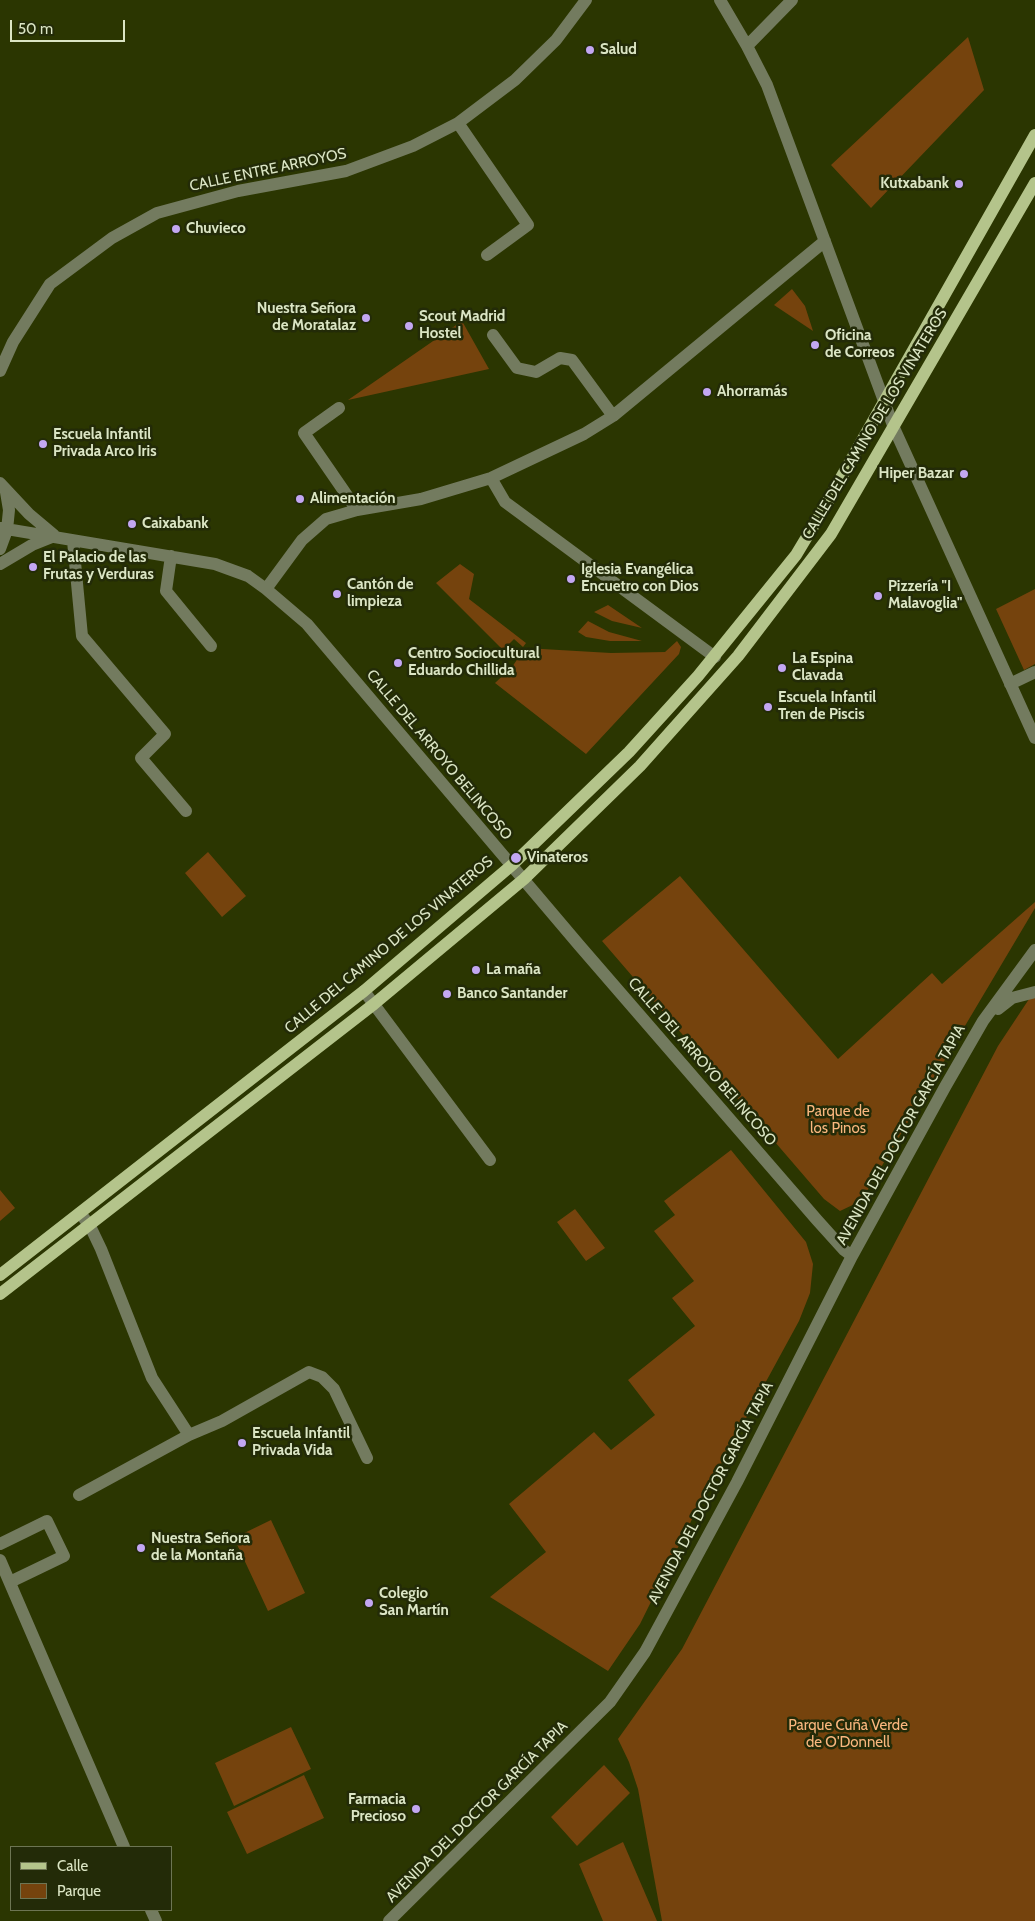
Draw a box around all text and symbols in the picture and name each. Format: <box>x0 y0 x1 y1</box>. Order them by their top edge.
scale bar <box>12 10 128 42</box>
text: 50 m <box>18 20 53 38</box>
place label: Salud <box>600 41 637 59</box>
marker: Salud <box>584 44 596 56</box>
street label: CALLE ENTRE ARROYOS <box>188 145 348 195</box>
place label: Kutxabank <box>880 175 949 193</box>
marker: Kutxabank <box>953 178 965 190</box>
place label: Chuvieco <box>186 220 246 238</box>
marker: Chuvieco <box>170 223 182 235</box>
place label: Nuestra Señora de Moratalaz <box>257 300 356 335</box>
street label: CALLE DEL CAMINO DE LOS VINATEROS <box>799 305 951 543</box>
place label: Scout Madrid Hostel <box>419 308 505 343</box>
marker: Nuestra Señora de Moratalaz <box>360 312 372 324</box>
marker: Scout Madrid Hostel <box>403 320 415 332</box>
place label: Oficina de Correos <box>825 327 895 362</box>
marker: Oficina de Correos <box>809 339 821 351</box>
place label: Ahorramás <box>717 383 787 401</box>
marker: Ahorramás <box>701 386 713 398</box>
place label: Escuela Infantil Privada Arco Iris <box>53 426 156 461</box>
marker: Escuela Infantil Privada Arco Iris <box>37 438 49 450</box>
place label: Hiper Bazar <box>879 465 954 483</box>
marker: Hiper Bazar <box>958 468 970 480</box>
place label: Alimentación <box>310 490 396 508</box>
marker: Alimentación <box>294 493 306 505</box>
place label: Caixabank <box>142 515 209 533</box>
marker: Caixabank <box>126 518 138 530</box>
place label: El Palacio de las Frutas y Verduras <box>43 549 154 584</box>
marker: El Palacio de las Frutas y Verduras <box>27 561 39 573</box>
place label: Iglesia Evangélica Encuetro con Dios <box>581 561 699 596</box>
marker: Iglesia Evangélica Encuetro con Dios <box>565 573 577 585</box>
place label: Cantón de limpieza <box>347 576 413 611</box>
place label: Pizzería "I Malavoglia" <box>888 578 962 613</box>
marker: Cantón de limpieza <box>331 588 343 600</box>
marker: Pizzería "I Malavoglia" <box>872 590 884 602</box>
place label: Centro Sociocultural Eduardo Chillida <box>408 645 540 680</box>
place label: La Espina Clavada <box>792 650 853 685</box>
marker: Centro Sociocultural Eduardo Chillida <box>392 657 404 669</box>
marker: La Espina Clavada <box>776 662 788 674</box>
street label: CALLE DEL ARROYO BELINCOSO <box>362 666 516 844</box>
place label: Escuela Infantil Tren de Piscis <box>778 689 876 724</box>
marker: Escuela Infantil Tren de Piscis <box>762 701 774 713</box>
place label: Vinateros <box>527 849 588 867</box>
marker: Vinateros <box>509 851 523 865</box>
street label: CALLE DEL CAMINO DE LOS VINATEROS <box>281 853 497 1037</box>
place label: La maña <box>486 961 541 979</box>
marker: La maña <box>470 964 482 976</box>
street label: CALLE DEL ARROYO BELINCOSO <box>624 974 780 1150</box>
place label: Banco Santander <box>457 985 567 1003</box>
marker: Banco Santander <box>441 988 453 1000</box>
street label: AVENIDA DEL DOCTOR GARCÍA TAPIA <box>833 1022 969 1248</box>
park label: Parque de los Pinos <box>806 1103 870 1138</box>
street label: AVENIDA DEL DOCTOR GARCÍA TAPIA <box>645 1379 777 1607</box>
place label: Escuela Infantil Privada Vida <box>252 1425 350 1460</box>
marker: Escuela Infantil Privada Vida <box>236 1437 248 1449</box>
place label: Nuestra Señora de la Montaña <box>151 1530 250 1565</box>
marker: Nuestra Señora de la Montaña <box>135 1542 147 1554</box>
place label: Colegio San Martín <box>379 1585 449 1620</box>
marker: Colegio San Martín <box>363 1597 375 1609</box>
park label: Parque Cuña Verde de O'Donnell <box>788 1717 908 1752</box>
street label: AVENIDA DEL DOCTOR GARCÍA TAPIA <box>383 1718 571 1906</box>
place label: Farmacia Precioso <box>348 1791 406 1826</box>
marker: Farmacia Precioso <box>410 1803 422 1815</box>
legend <box>10 1846 172 1911</box>
text: Calle <box>57 1857 88 1875</box>
text: Parque <box>57 1882 101 1900</box>

